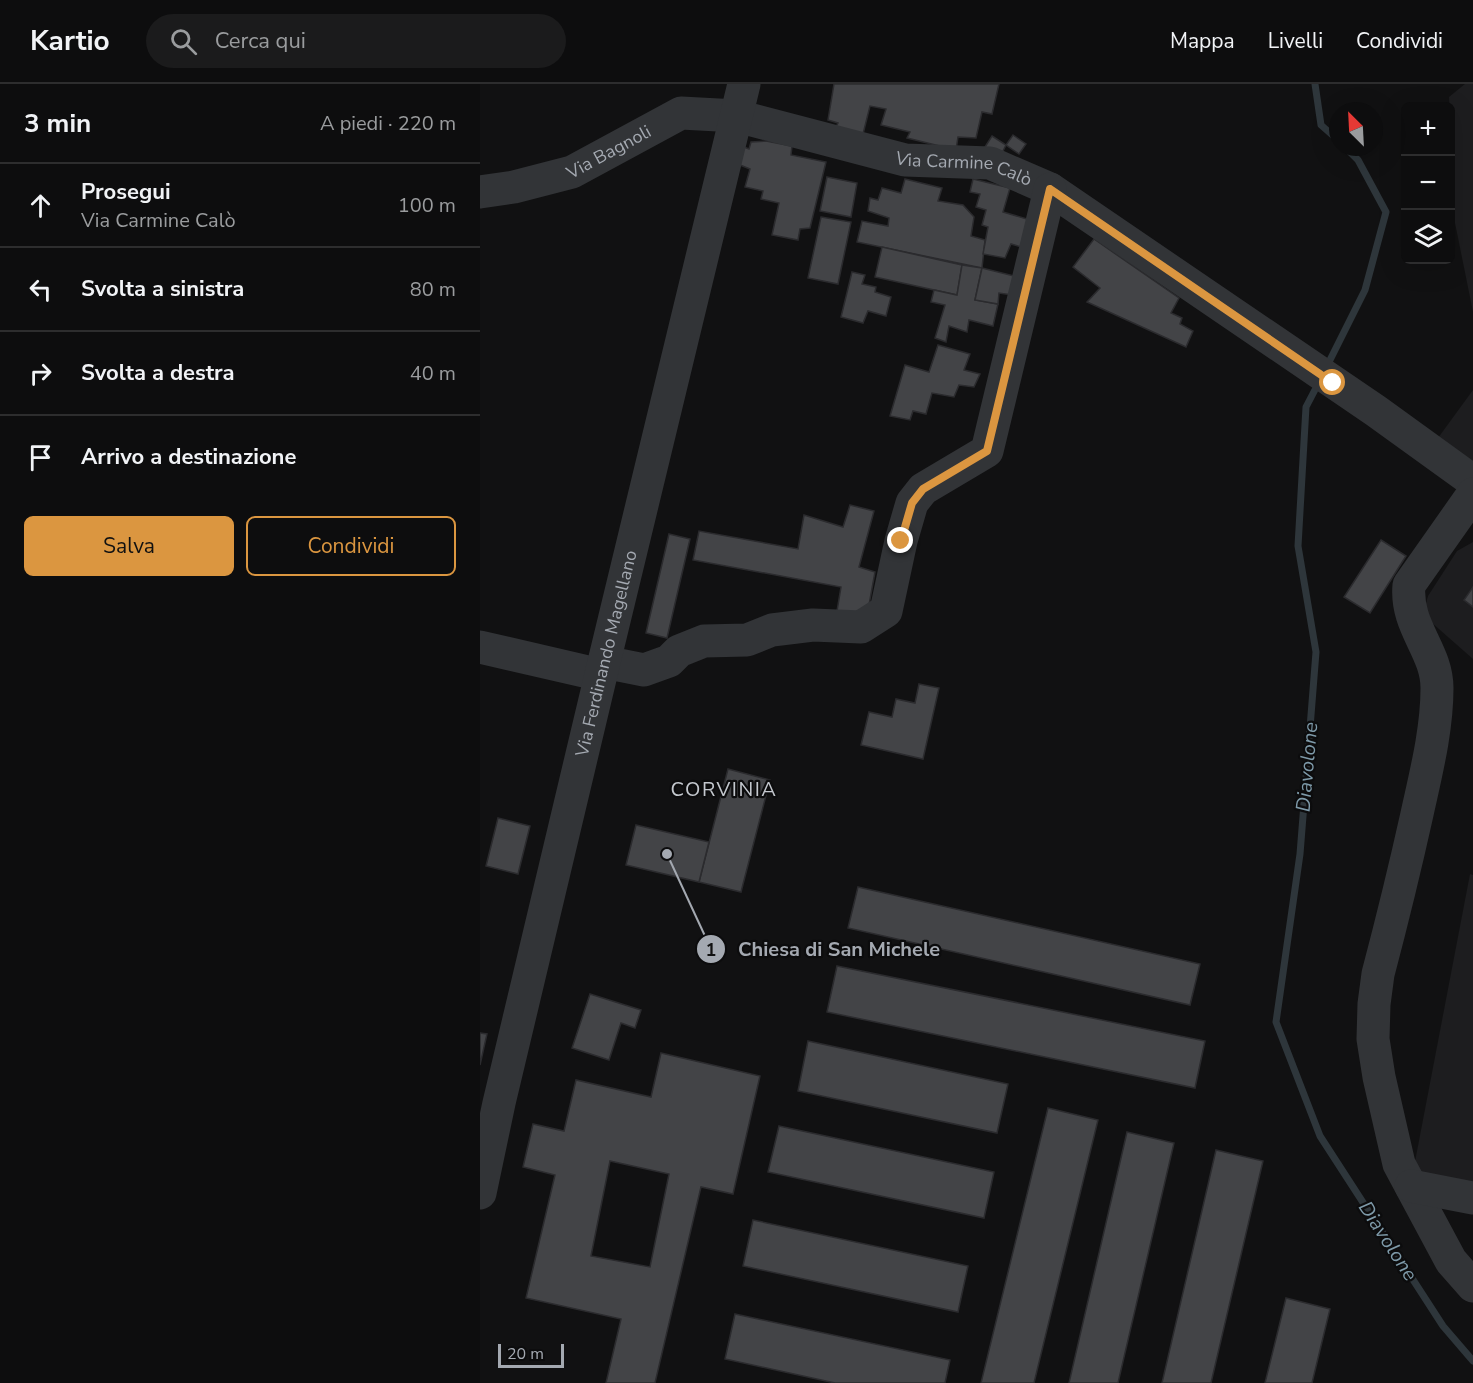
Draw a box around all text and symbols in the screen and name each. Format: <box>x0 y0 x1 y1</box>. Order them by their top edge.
search box <box>146 14 566 68</box>
text: Kartio <box>30 22 110 60</box>
icon: search <box>167 25 200 58</box>
text: Cerca qui <box>215 26 306 56</box>
text: Mappa <box>1170 27 1235 55</box>
text: Livelli <box>1268 27 1323 55</box>
text: Condividi <box>1356 27 1443 55</box>
north arrow <box>1329 102 1383 156</box>
map controls <box>1401 102 1455 264</box>
button: + <box>1401 102 1455 156</box>
text: 3 min <box>24 106 91 141</box>
text: A piedi · 220 m <box>320 110 456 137</box>
street label: Via Bagnoli <box>561 119 655 185</box>
street label: Via Carmine Calò <box>892 146 1036 192</box>
button: − <box>1401 156 1455 210</box>
text: Prosegui <box>81 177 171 207</box>
icon: ahead <box>24 189 57 222</box>
text: 100 m <box>398 192 456 219</box>
text: Via Carmine Calò <box>81 207 236 234</box>
button: layers <box>1401 210 1455 264</box>
icon: left <box>24 273 57 306</box>
text: Svolta a sinistra <box>81 274 244 304</box>
text: 80 m <box>410 276 456 303</box>
icon: right <box>24 357 57 390</box>
text: Svolta a destra <box>81 358 235 388</box>
text: 40 m <box>410 360 456 387</box>
route start <box>1319 369 1345 395</box>
icon: arrive <box>24 441 57 474</box>
text: Arrivo a destinazione <box>81 442 296 472</box>
button: Salva <box>24 516 234 576</box>
button: Condividi <box>246 516 456 576</box>
route end <box>887 527 913 553</box>
street label: Via Ferdinando Magellano <box>570 548 643 760</box>
water label: Diavolone <box>1290 721 1324 813</box>
district label: CORVINIA <box>671 776 777 803</box>
callout: Chiesa di San Michele <box>696 930 952 968</box>
text: Chiesa di San Michele <box>738 936 940 963</box>
text: 1 <box>706 938 716 962</box>
water label: Diavolone <box>1352 1196 1424 1286</box>
scale bar <box>498 1341 564 1368</box>
text: 20 m <box>507 1343 544 1365</box>

